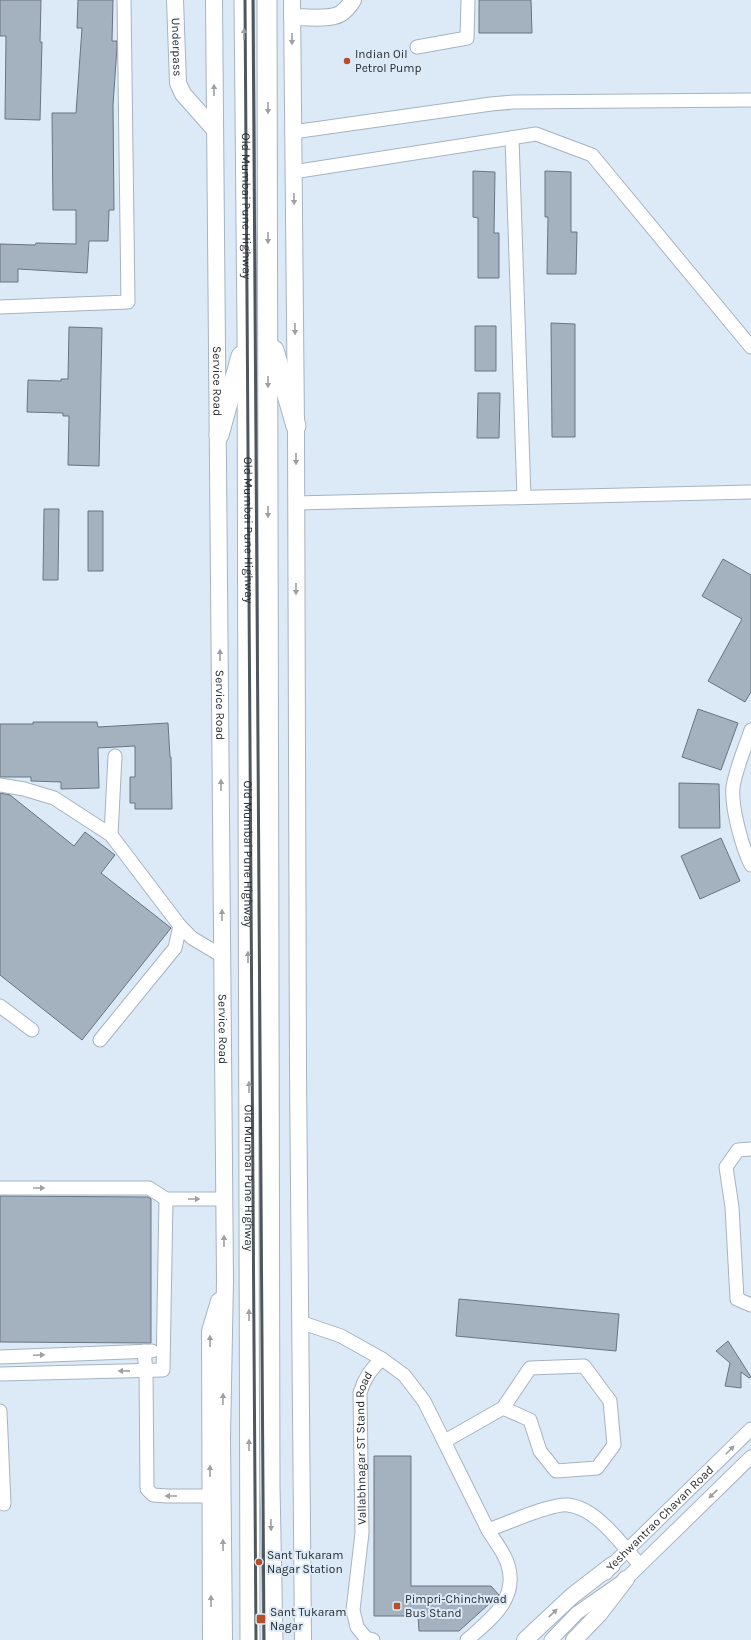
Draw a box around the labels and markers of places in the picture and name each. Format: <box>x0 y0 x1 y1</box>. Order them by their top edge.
place label: Indian Oil Petrol Pump <box>355 47 422 75</box>
marker: Indian Oil Petrol Pump <box>342 56 352 66</box>
place label: Sant Tukaram Nagar Station <box>267 1548 343 1576</box>
marker: Sant Tukaram Nagar Station <box>254 1557 264 1567</box>
place label: Pimpri-Chinchwad Bus Stand <box>405 1592 507 1620</box>
marker: Pimpri-Chinchwad Bus Stand <box>392 1601 402 1611</box>
place label: Sant Tukaram Nagar <box>270 1605 346 1633</box>
marker: Sant Tukaram Nagar <box>255 1613 267 1625</box>

